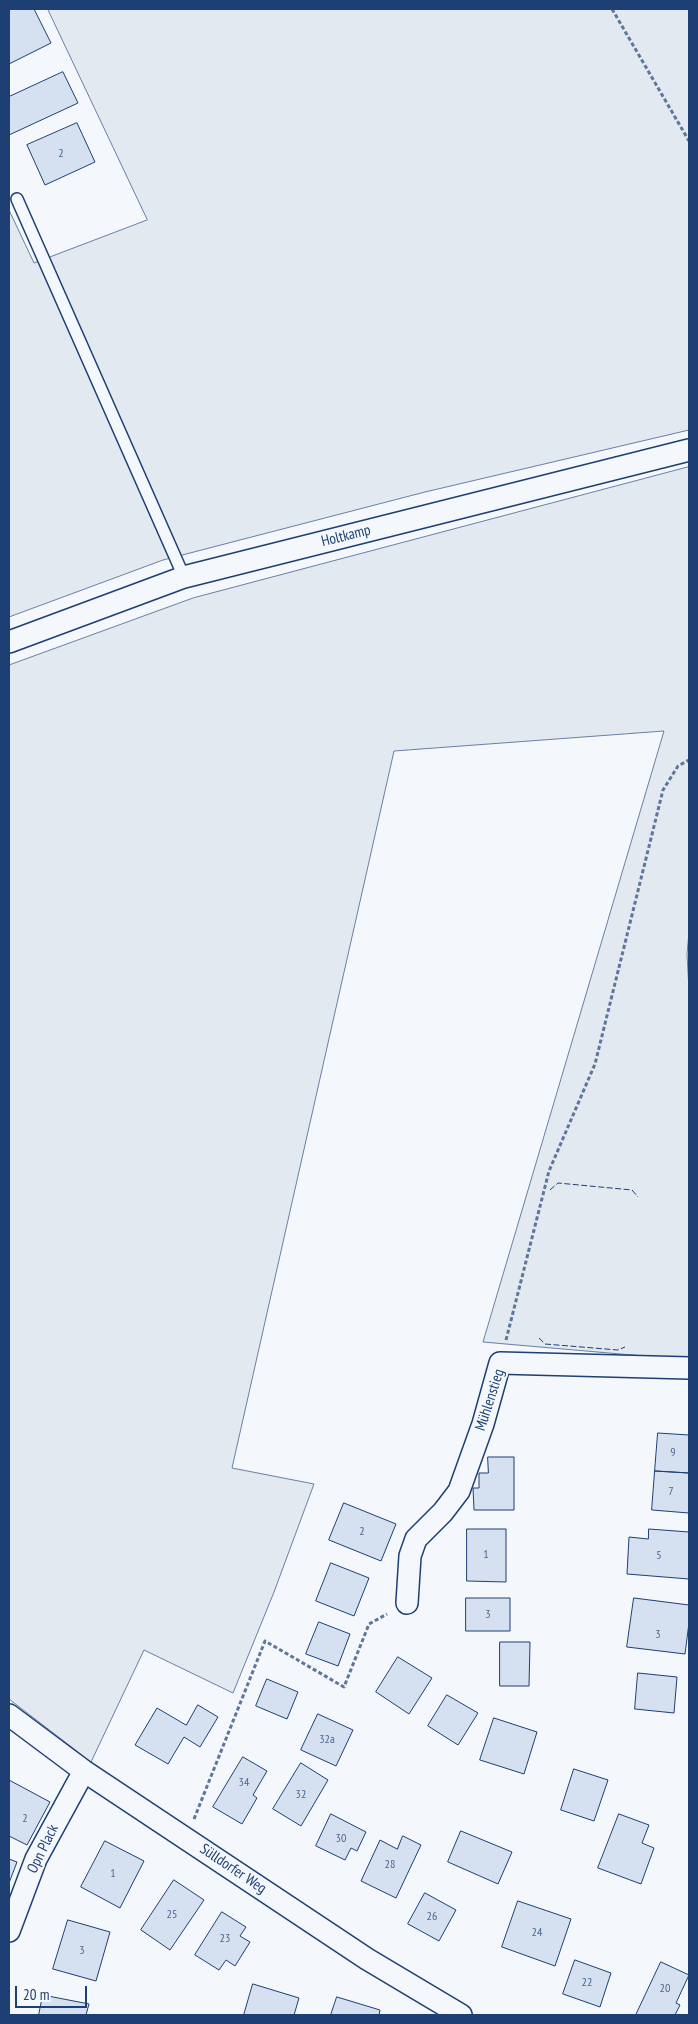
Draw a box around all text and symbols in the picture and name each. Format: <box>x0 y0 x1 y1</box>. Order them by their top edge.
house number: 2 <box>58 147 64 161</box>
street label: Holtkamp <box>319 521 373 551</box>
street label: Mühlenstieg <box>472 1367 508 1433</box>
house number: 9 <box>670 1446 676 1460</box>
house number: 7 <box>668 1485 674 1499</box>
house number: 2 <box>359 1525 365 1539</box>
house number: 1 <box>483 1548 489 1562</box>
house number: 5 <box>656 1549 662 1563</box>
house number: 3 <box>485 1608 491 1622</box>
house number: 3 <box>655 1628 661 1642</box>
house number: 32a <box>319 1733 335 1747</box>
house number: 34 <box>239 1776 249 1790</box>
house number: 32 <box>296 1788 306 1802</box>
house number: 2 <box>22 1812 28 1826</box>
street label: Opn Plack <box>24 1822 62 1876</box>
house number: 30 <box>336 1832 346 1846</box>
street label: Sülldorfer Weg <box>196 1840 270 1898</box>
house number: 28 <box>385 1858 395 1872</box>
house number: 1 <box>110 1867 116 1881</box>
house number: 25 <box>167 1908 177 1922</box>
house number: 26 <box>427 1910 437 1924</box>
house number: 24 <box>532 1926 542 1940</box>
house number: 23 <box>220 1932 230 1946</box>
house number: 3 <box>79 1944 85 1958</box>
scale bar <box>18 1976 90 2008</box>
house number: 22 <box>582 1976 592 1990</box>
house number: 20 <box>660 1982 670 1996</box>
text: 20 m <box>23 1985 49 2004</box>

